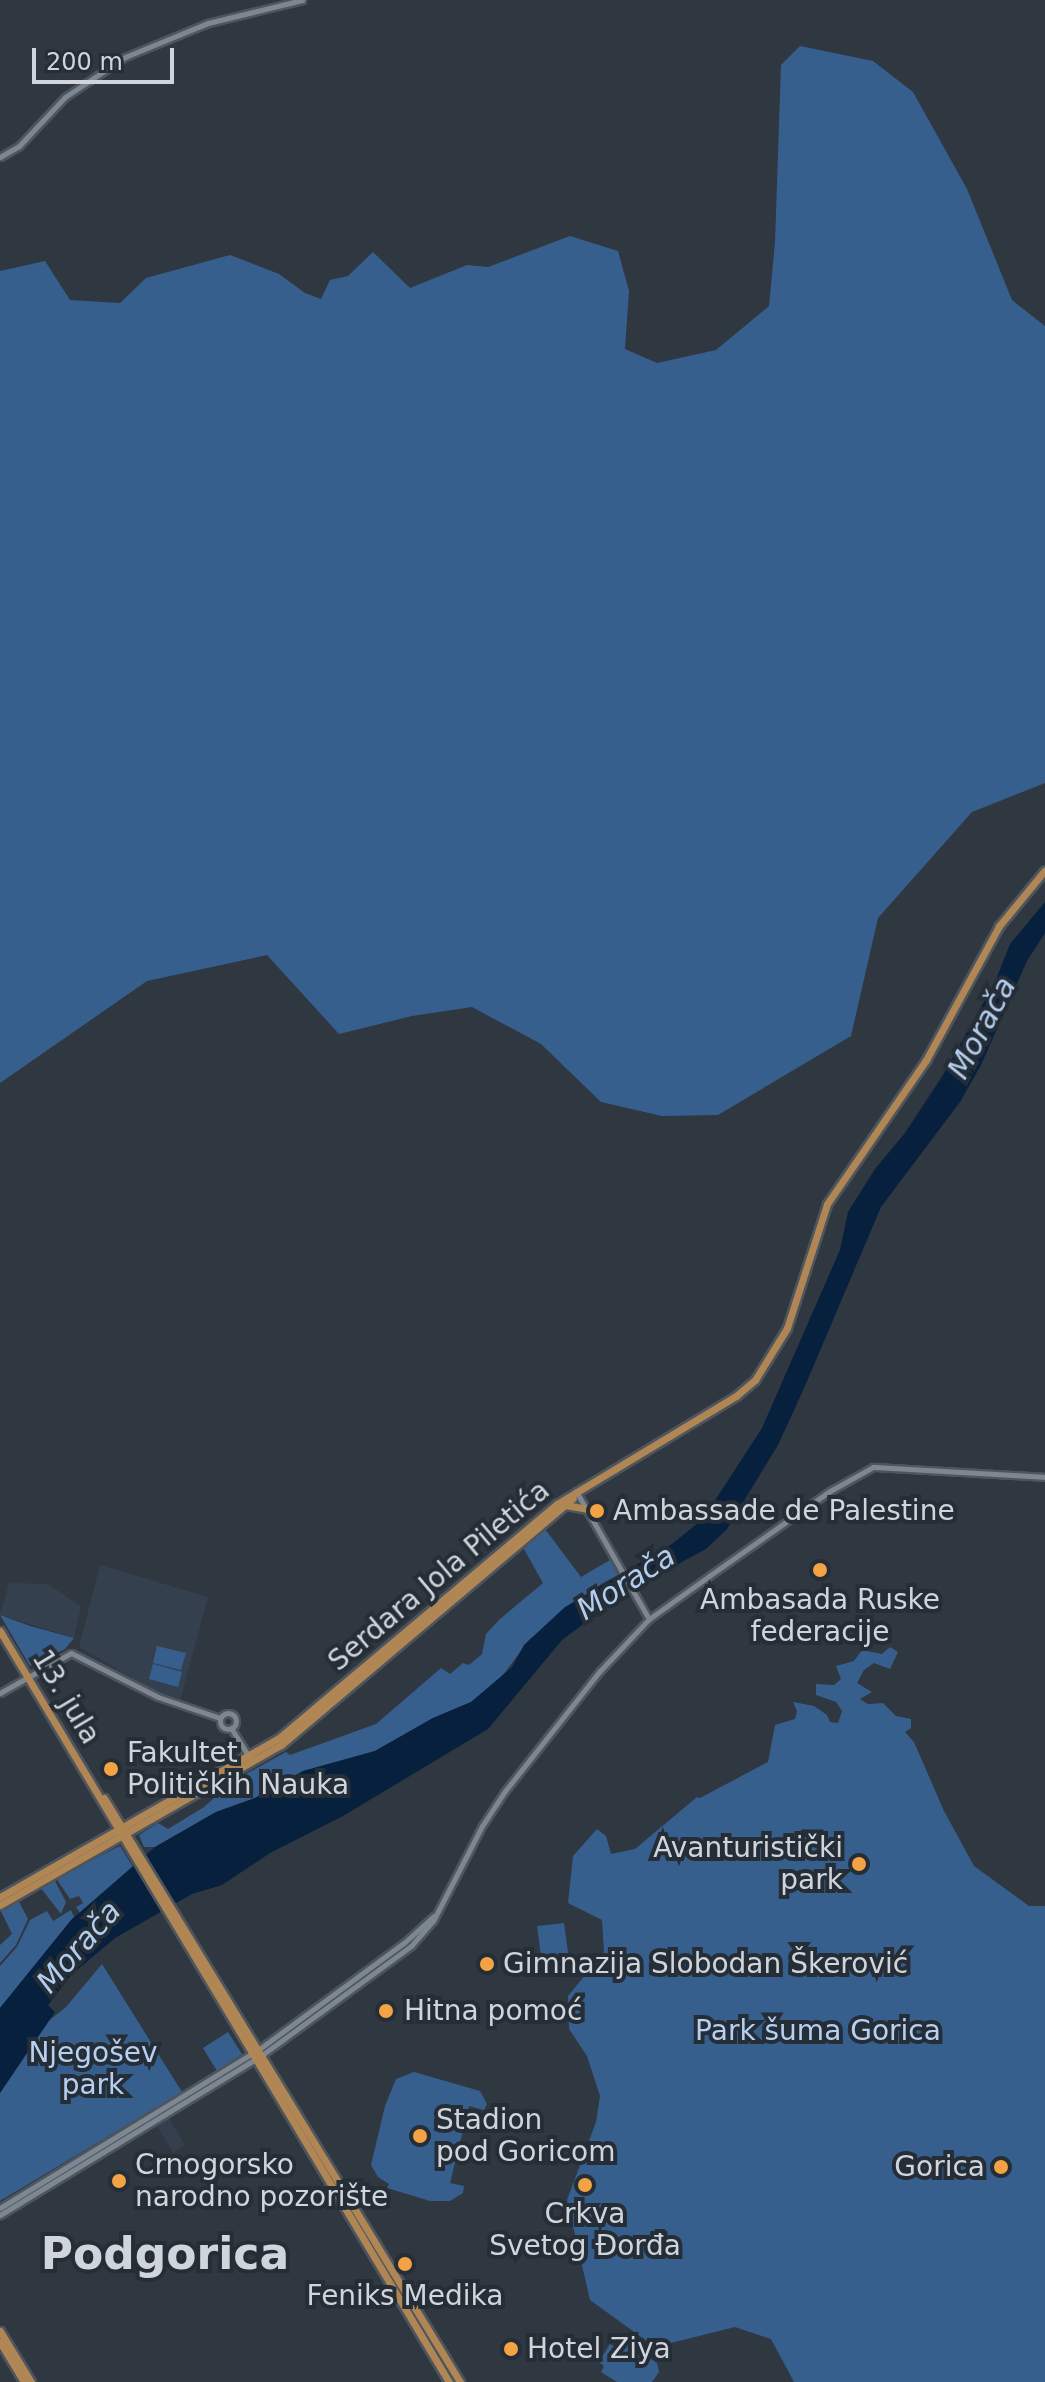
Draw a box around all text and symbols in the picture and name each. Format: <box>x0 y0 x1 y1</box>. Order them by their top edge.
scale bar <box>36 32 178 82</box>
text: 200 m <box>46 48 123 76</box>
water label: Morača <box>940 971 1024 1085</box>
street label: Serdara Jola Piletića <box>322 1474 556 1678</box>
place label: Ambassade de Palestine <box>613 1494 955 1528</box>
marker: Ambassade de Palestine <box>588 1502 606 1520</box>
water label: Morača <box>570 1538 682 1628</box>
marker: Ambasada Ruske federacije <box>811 1561 829 1579</box>
place label: Ambasada Ruske federacije <box>700 1583 940 1649</box>
street label: 13. jula <box>25 1644 107 1750</box>
place label: Fakultet Političkih Nauka <box>127 1736 349 1802</box>
marker: Fakultet Političkih Nauka <box>102 1760 120 1778</box>
place label: Avanturistički park <box>653 1831 843 1897</box>
marker: Avanturistički park <box>850 1855 868 1873</box>
water label: Morača <box>29 1894 129 2000</box>
place label: Gimnazija Slobodan Škerović <box>503 1947 908 1981</box>
marker: Gimnazija Slobodan Škerović <box>478 1955 496 1973</box>
place label: Hitna pomoć <box>404 1994 582 2028</box>
marker: Hitna pomoć <box>375 2000 397 2022</box>
park label: Park šuma Gorica <box>695 2014 941 2048</box>
park label: Njegošev park <box>28 2036 158 2102</box>
place label: Stadion pod Goricom <box>436 2103 615 2169</box>
marker: Stadion pod Goricom <box>411 2127 429 2145</box>
place label: Crnogorsko narodno pozorište <box>135 2148 388 2214</box>
place label: Gorica <box>894 2150 985 2184</box>
marker: Gorica <box>992 2158 1010 2176</box>
marker: Crnogorsko narodno pozorište <box>110 2172 128 2190</box>
marker: Crkva Svetog Đorđa <box>576 2176 594 2194</box>
place label: Crkva Svetog Đorđa <box>489 2197 681 2263</box>
district label: Podgorica <box>41 2228 289 2280</box>
marker: Feniks Medika <box>394 2253 416 2275</box>
place label: Feniks Medika <box>307 2279 503 2313</box>
place label: Hotel Ziya <box>527 2332 671 2366</box>
marker: Hotel Ziya <box>502 2340 520 2358</box>

